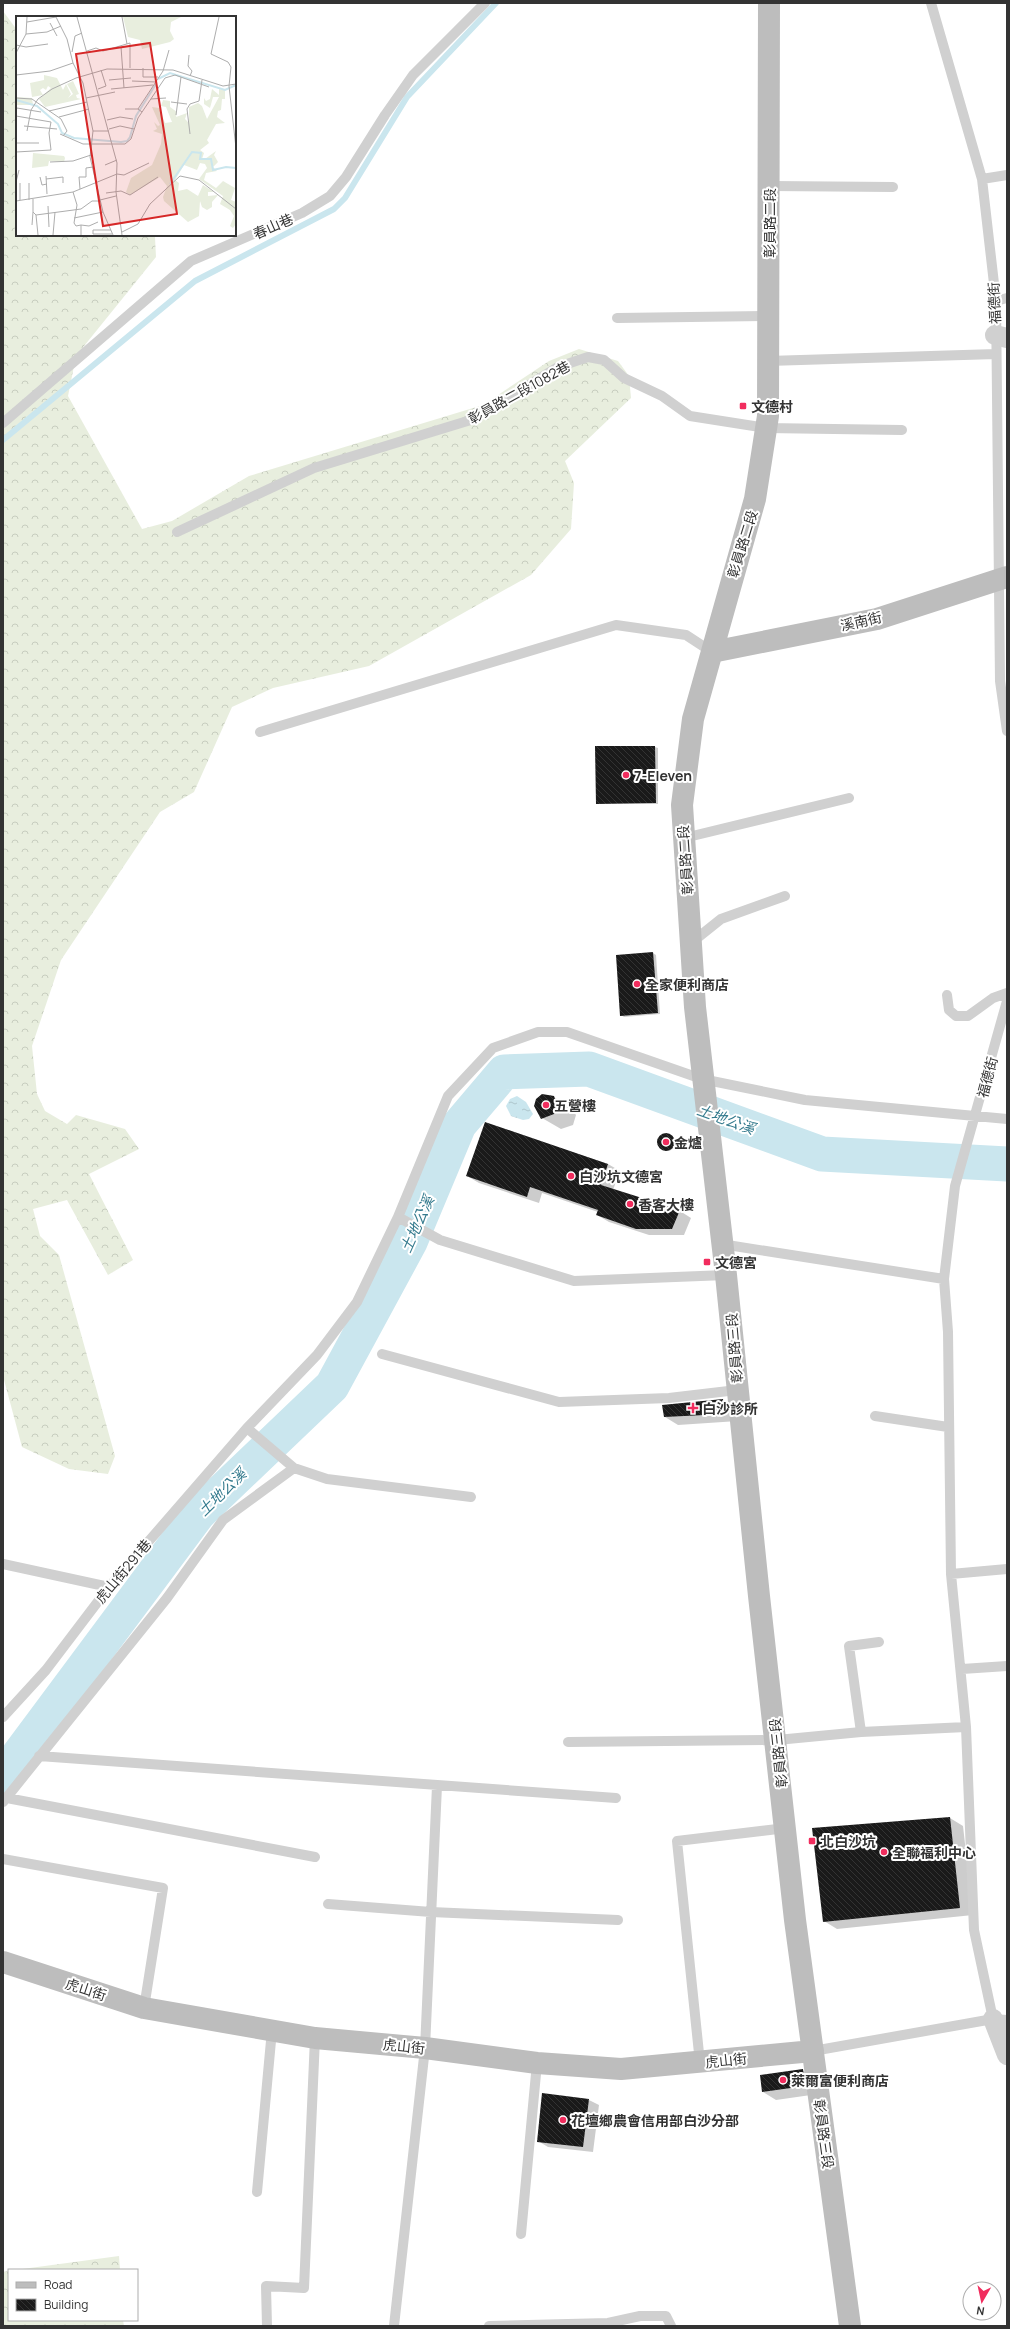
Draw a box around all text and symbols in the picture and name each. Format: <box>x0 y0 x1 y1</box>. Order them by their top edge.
inset map <box>16 16 236 236</box>
street label: 彰員路二段 <box>760 188 779 258</box>
street label: 春山巷 <box>250 209 296 243</box>
street label: 福德街 <box>983 282 1005 324</box>
street label: 彰員路二段1082巷 <box>464 356 574 428</box>
place label: 文德村 <box>751 397 793 416</box>
marker: 文德村 <box>738 401 748 411</box>
street label: 彰員路二段 <box>723 508 761 580</box>
street label: 溪南街 <box>838 607 884 635</box>
place label: 7-Eleven <box>634 766 692 785</box>
marker: 7-Eleven <box>621 770 631 780</box>
street label: 彰員路二段 <box>673 824 697 896</box>
place label: 全家便利商店 <box>645 975 729 994</box>
marker: 全家便利商店 <box>632 979 642 989</box>
street label: 福德街 <box>972 1054 1002 1100</box>
place label: 五營樓 <box>554 1096 596 1115</box>
water label: 土地公溪 <box>694 1099 760 1140</box>
marker: 五營樓 <box>541 1100 551 1110</box>
place label: 金爐 <box>674 1133 702 1152</box>
marker: 金爐 <box>661 1137 671 1147</box>
place label: 白沙坑文德宮 <box>579 1167 663 1186</box>
marker: 白沙坑文德宮 <box>566 1171 576 1181</box>
water label: 土地公溪 <box>395 1191 440 1256</box>
place label: 香客大樓 <box>638 1195 694 1214</box>
marker: 香客大樓 <box>625 1199 635 1209</box>
place label: 文德宮 <box>715 1253 757 1272</box>
marker: 文德宮 <box>702 1257 712 1267</box>
street label: 彰員路三段 <box>721 1312 747 1384</box>
place label: 白沙診所 <box>702 1399 758 1418</box>
marker: 白沙診所 <box>687 1402 699 1414</box>
water label: 土地公溪 <box>193 1462 252 1520</box>
street label: 虎山街291巷 <box>91 1535 155 1607</box>
street label: 彰員路三段 <box>765 1717 791 1789</box>
place label: 北白沙坑 <box>820 1832 876 1851</box>
marker: 北白沙坑 <box>807 1836 817 1846</box>
place label: 全聯福利中心 <box>892 1843 976 1862</box>
marker: 全聯福利中心 <box>879 1847 889 1857</box>
street label: 虎山街 <box>63 1973 109 2005</box>
street label: 虎山街 <box>382 2034 426 2058</box>
street label: 虎山街 <box>704 2048 748 2072</box>
place label: 萊爾富便利商店 <box>791 2071 889 2090</box>
marker: 萊爾富便利商店 <box>778 2075 788 2085</box>
street label: 彰員路三段 <box>810 2098 838 2170</box>
place label: 花壇鄉農會信用部白沙分部 <box>571 2111 739 2130</box>
marker: 花壇鄉農會信用部白沙分部 <box>558 2115 568 2125</box>
legend <box>8 2269 138 2321</box>
text: Road <box>44 2276 72 2293</box>
north arrow <box>962 2281 1002 2321</box>
text: Building <box>44 2296 88 2313</box>
text: N <box>975 2303 985 2319</box>

